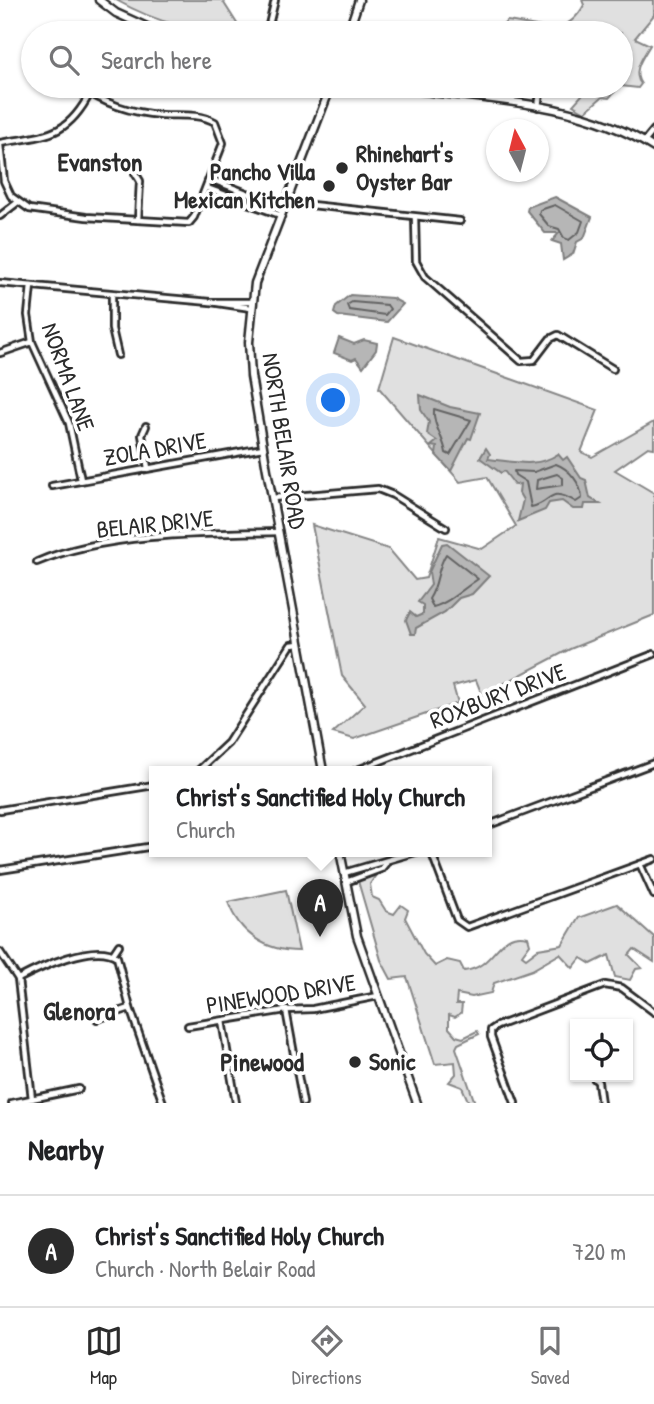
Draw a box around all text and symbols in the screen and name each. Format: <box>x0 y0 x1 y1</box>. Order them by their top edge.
search box <box>21 21 633 98</box>
icon: search <box>45 41 83 79</box>
text: Search here <box>101 42 212 77</box>
north arrow <box>486 119 549 182</box>
place label: Rhinehart's Oyster Bar <box>356 137 453 198</box>
district label: Evanston <box>57 144 143 179</box>
place label: Pancho Villa Mexican Kitchen <box>174 155 316 215</box>
marker: Rhinehart's Oyster Bar <box>334 160 350 176</box>
marker: Pancho Villa Mexican Kitchen <box>321 178 337 194</box>
street label: NORMA LANE <box>35 318 103 435</box>
street label: NORTH BELAIR ROAD <box>255 351 315 532</box>
your location <box>316 383 350 417</box>
street label: ZOLA DRIVE <box>101 423 209 473</box>
street label: BELAIR DRIVE <box>95 501 215 545</box>
street label: ROXBURY DRIVE <box>425 654 571 736</box>
popup <box>149 766 492 857</box>
text: Christ's Sanctified Holy Church <box>176 779 465 814</box>
text: Church <box>176 814 235 845</box>
pin: A <box>297 879 343 937</box>
street label: PINEWOOD DRIVE <box>204 965 358 1021</box>
district label: Glenora <box>43 993 116 1028</box>
map controls <box>570 1019 633 1082</box>
button: locate <box>570 1019 633 1082</box>
district label: Pinewood <box>220 1044 305 1079</box>
place label: Sonic <box>369 1045 416 1077</box>
marker: Sonic <box>347 1054 363 1070</box>
text: Nearby <box>28 1129 104 1169</box>
text: Christ's Sanctified Holy Church <box>95 1218 384 1253</box>
text: A <box>45 1236 57 1267</box>
text: 720 m <box>573 1236 626 1267</box>
text: Church · North Belair Road <box>95 1253 315 1284</box>
tab: Map <box>85 1322 123 1390</box>
tab: Directions <box>292 1322 362 1390</box>
tab: Saved <box>531 1322 569 1390</box>

